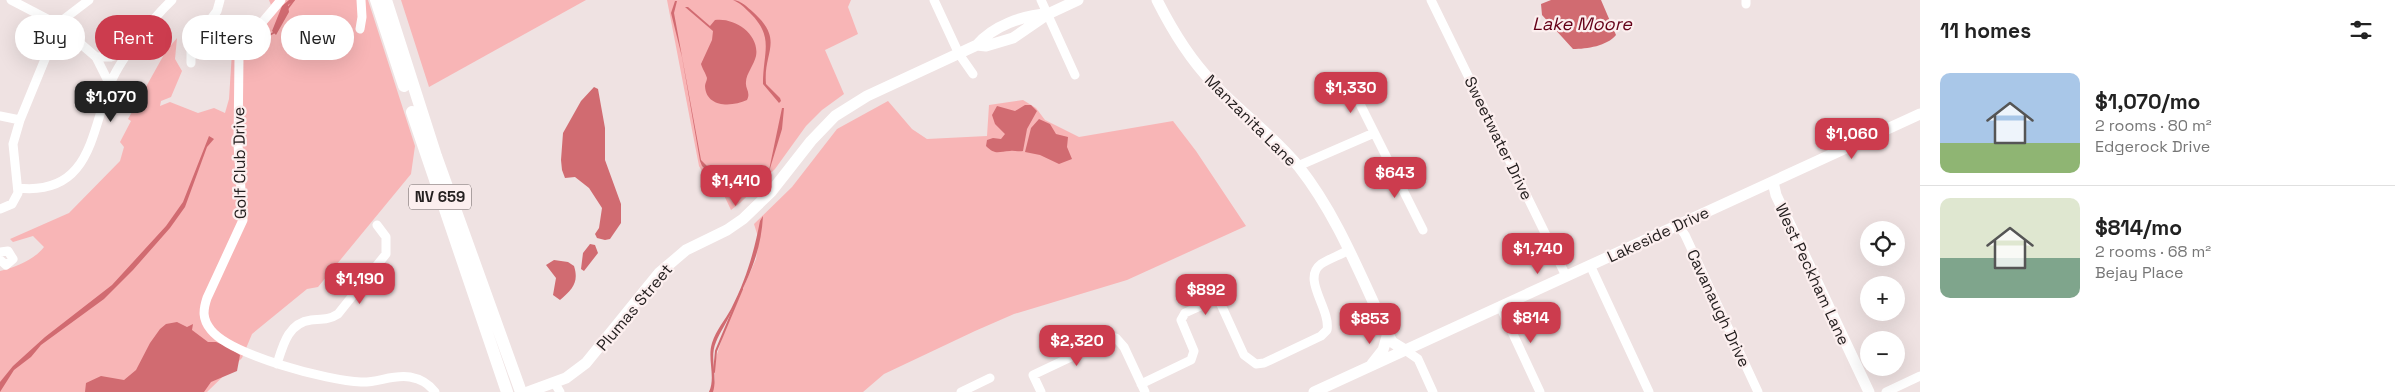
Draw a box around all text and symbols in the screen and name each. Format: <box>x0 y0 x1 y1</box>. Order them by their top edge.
water label: Lake Moore <box>1532 12 1633 35</box>
chip: Buy <box>15 15 85 60</box>
chip: Rent <box>95 15 172 60</box>
chip: Filters <box>182 15 271 60</box>
chip: New <box>281 15 354 60</box>
icon: filters <box>2347 16 2375 44</box>
text: 11 homes <box>1940 17 2031 44</box>
street label: Manzanita Lane <box>1200 70 1301 171</box>
pin: $1,330 <box>1310 72 1392 114</box>
street label: Sweetwater Drive <box>1460 73 1538 203</box>
text: $1,330 <box>1325 77 1377 98</box>
pin: $1,070 <box>70 80 152 123</box>
text: $1,070 <box>86 86 136 107</box>
text: $1,070/mo <box>2095 88 2200 115</box>
icon: home <box>1980 93 2040 153</box>
street label: Golf Club Drive <box>228 107 251 219</box>
text: 2 rooms · 80 m² <box>2095 115 2212 136</box>
pin: $1,060 <box>1811 118 1893 160</box>
text: $1,060 <box>1826 123 1878 144</box>
text: Edgerock Drive <box>2095 136 2210 157</box>
pin: $643 <box>1365 156 1425 199</box>
text: $643 <box>1375 162 1415 183</box>
pin: $1,410 <box>695 164 777 207</box>
text: $1,410 <box>712 170 760 191</box>
road number: NV 659 <box>409 184 471 210</box>
street label: West Peckham Lane <box>1770 200 1855 348</box>
street label: Lakeside Drive <box>1604 202 1713 267</box>
text: $814/mo <box>2095 214 2182 241</box>
icon: home <box>1980 218 2040 278</box>
map controls <box>1860 221 1905 376</box>
button: locate <box>1860 221 1905 266</box>
pin: $1,740 <box>1497 232 1579 275</box>
text: $1,740 <box>1513 238 1563 259</box>
text: 2 rooms · 68 m² <box>2095 241 2211 262</box>
street label: Cavanaugh Drive <box>1682 246 1755 371</box>
street label: Plumas Street <box>592 259 677 355</box>
pin: $1,190 <box>319 262 401 305</box>
text: Bejay Place <box>2095 262 2183 283</box>
text: $1,190 <box>336 268 384 289</box>
pin: $892 <box>1176 274 1236 316</box>
button: + <box>1860 276 1905 321</box>
text: $892 <box>1187 279 1225 300</box>
pin: $853 <box>1340 302 1400 345</box>
pin: $814 <box>1501 302 1561 344</box>
text: $814 <box>1513 307 1549 328</box>
text: $853 <box>1351 308 1389 329</box>
pin: $2,320 <box>1036 324 1118 367</box>
text: $2,320 <box>1050 330 1104 351</box>
button: − <box>1860 331 1905 376</box>

